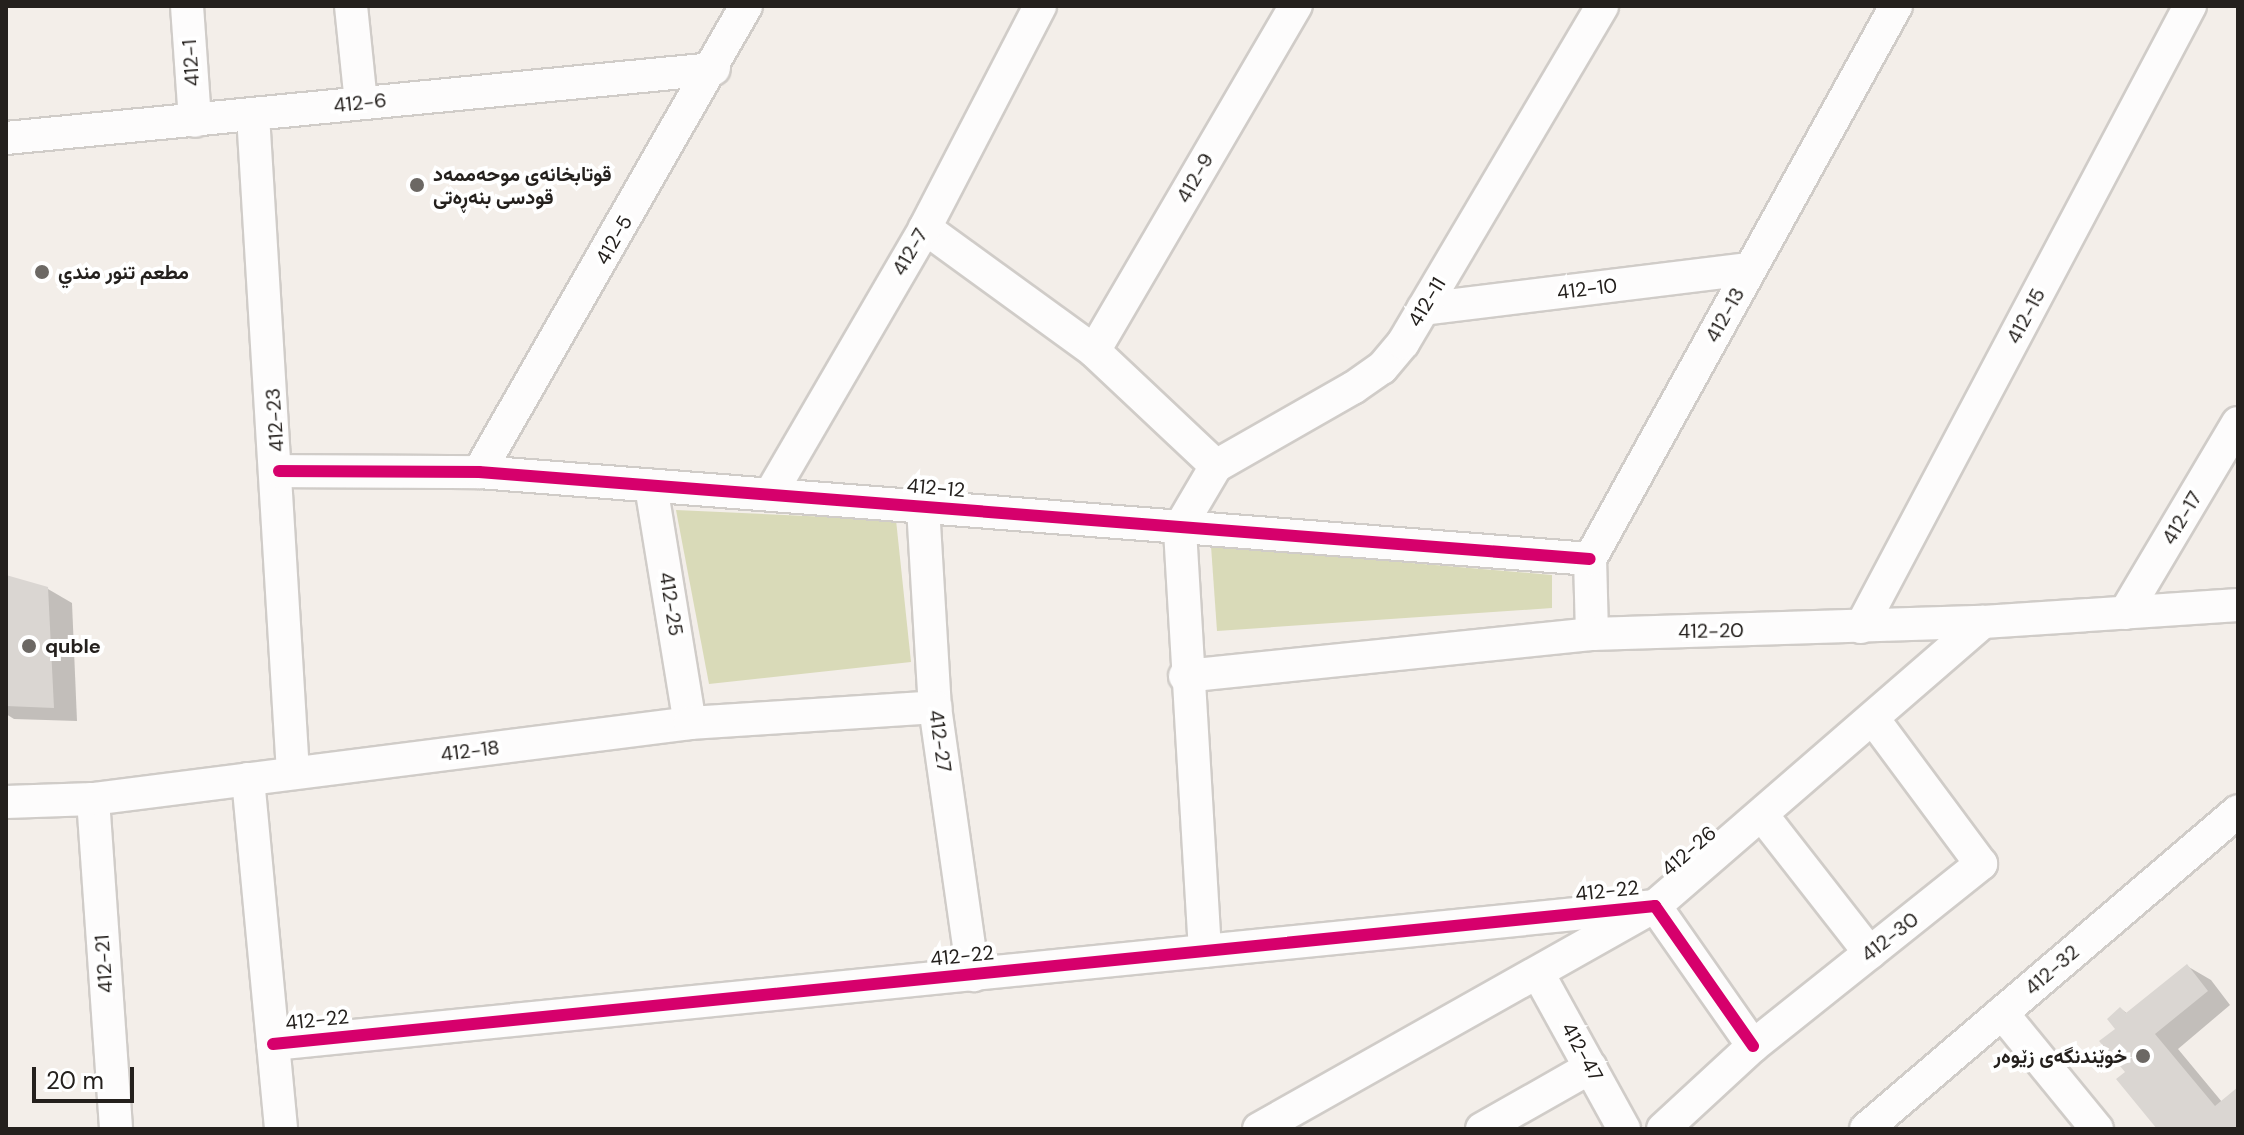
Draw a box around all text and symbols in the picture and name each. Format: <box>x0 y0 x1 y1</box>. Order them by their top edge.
street label: 412-1 <box>177 39 205 87</box>
street label: 412-6 <box>332 88 388 118</box>
street label: 412-9 <box>1171 149 1219 207</box>
place label: قوتابخانەی موحەممەد قودسی بنەڕەتی <box>433 162 612 209</box>
marker: قوتابخانەی موحەممەد قودسی بنەڕەتی <box>408 176 426 194</box>
street label: 412-5 <box>590 211 638 269</box>
street label: 412-7 <box>887 224 933 280</box>
place label: مطعم تنور مندي <box>58 260 189 284</box>
marker: مطعم تنور مندي <box>33 263 51 281</box>
street label: 412-11 <box>1403 273 1451 331</box>
street label: 412-10 <box>1555 273 1619 305</box>
street label: 412-13 <box>1700 283 1750 347</box>
street label: 412-15 <box>2002 284 2050 348</box>
street label: 412-23 <box>261 387 289 453</box>
street label: 412-12 <box>906 473 966 503</box>
street label: 412-17 <box>2157 487 2207 549</box>
street label: 412-25 <box>654 570 688 638</box>
street label: 412-20 <box>1678 618 1744 644</box>
place label: quble <box>45 634 101 658</box>
marker: quble <box>20 637 38 655</box>
street label: 412-27 <box>924 708 956 774</box>
street label: 412-18 <box>439 735 501 767</box>
street label: 412-26 <box>1657 821 1721 881</box>
street label: 412-22 <box>1574 876 1640 906</box>
street label: 412-30 <box>1857 907 1923 967</box>
street label: 412-21 <box>90 934 118 994</box>
street label: 412-32 <box>2020 940 2084 1000</box>
street label: 412-22 <box>929 941 995 971</box>
street label: 412-22 <box>284 1005 350 1035</box>
street label: 412-47 <box>1556 1018 1608 1086</box>
place label: خوێندنگەی زێوەر <box>1994 1044 2127 1068</box>
marker: خوێندنگەی زێوەر <box>2134 1047 2152 1065</box>
scale bar <box>36 1051 138 1101</box>
text: 20 m <box>46 1065 104 1096</box>

